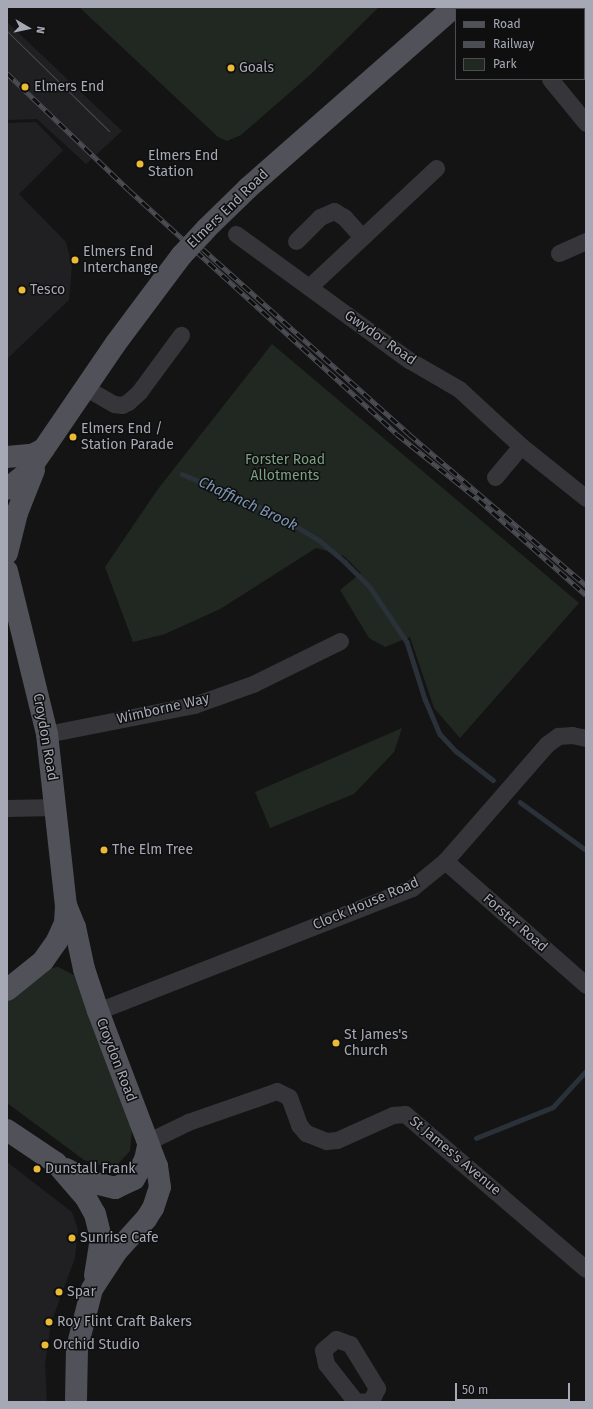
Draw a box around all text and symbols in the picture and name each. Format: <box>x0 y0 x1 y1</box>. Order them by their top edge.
north arrow <box>8 8 48 48</box>
legend <box>455 8 585 80</box>
text: Road <box>493 17 521 31</box>
text: N <box>33 25 47 35</box>
text: Railway <box>493 37 534 51</box>
text: Park <box>493 57 517 71</box>
place label: Goals <box>239 60 274 76</box>
marker: Goals <box>226 63 236 73</box>
place label: Elmers End <box>34 79 104 95</box>
marker: Elmers End <box>19 81 31 93</box>
place label: Elmers End Station <box>148 148 218 180</box>
marker: Elmers End Station <box>135 159 145 169</box>
street label: Elmers End Road <box>184 166 272 252</box>
place label: Elmers End Interchange <box>83 244 158 276</box>
marker: Elmers End Interchange <box>70 255 80 265</box>
place label: Tesco <box>30 282 65 298</box>
marker: Tesco <box>17 285 27 295</box>
street label: Gwydor Road <box>341 307 419 369</box>
place label: Elmers End / Station Parade <box>81 421 174 454</box>
marker: Elmers End / Station Parade <box>68 432 78 442</box>
park label: Forster Road Allotments <box>245 452 325 484</box>
water label: Chaffinch Brook <box>196 473 300 535</box>
street label: Wimborne Way <box>115 690 211 728</box>
street label: Croydon Road <box>29 692 61 782</box>
place label: The Elm Tree <box>112 842 193 858</box>
marker: The Elm Tree <box>99 845 109 855</box>
street label: Clock House Road <box>310 874 422 934</box>
street label: Forster Road <box>479 890 551 956</box>
street label: Croydon Road <box>92 1016 140 1104</box>
place label: St James's Church <box>344 1027 408 1060</box>
marker: St James's Church <box>331 1038 341 1048</box>
street label: St James's Avenue <box>406 1113 504 1199</box>
place label: Dunstall Frank <box>45 1161 136 1177</box>
marker: Dunstall Frank <box>32 1164 42 1174</box>
place label: Sunrise Cafe <box>80 1230 159 1246</box>
marker: Sunrise Cafe <box>67 1233 77 1243</box>
place label: Spar <box>67 1284 96 1300</box>
marker: Spar <box>54 1287 64 1297</box>
place label: Roy Flint Craft Bakers <box>57 1314 192 1330</box>
marker: Roy Flint Craft Bakers <box>44 1317 54 1327</box>
place label: Orchid Studio <box>53 1337 140 1353</box>
marker: Orchid Studio <box>40 1340 50 1350</box>
scale bar <box>457 1375 572 1401</box>
text: 50 m <box>462 1383 488 1397</box>

